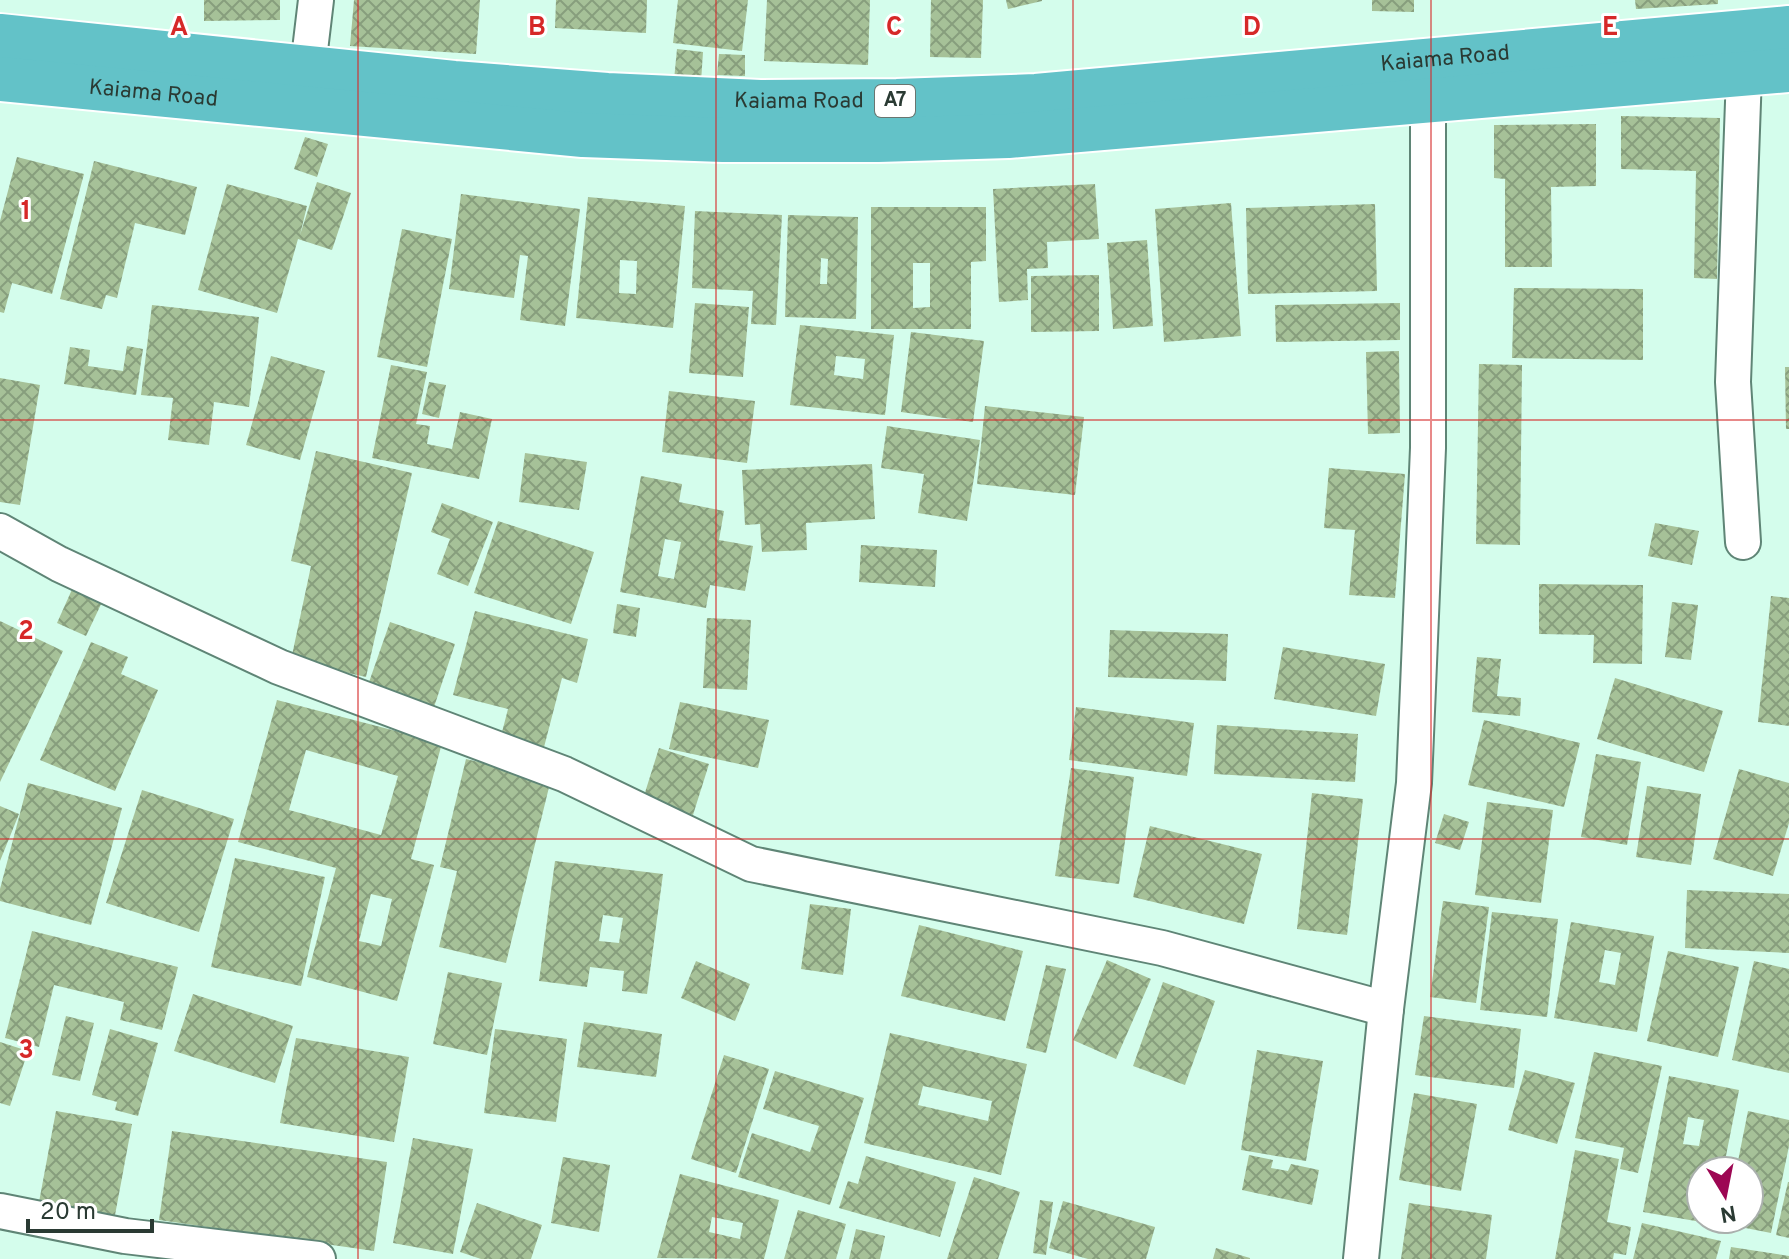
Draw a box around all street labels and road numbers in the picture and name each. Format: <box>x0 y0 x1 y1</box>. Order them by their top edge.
street label: Kaiama Road <box>1379 40 1511 78</box>
street label: Kaiama Road <box>87 74 219 113</box>
road number: A7 <box>875 85 915 117</box>
street label: Kaiama Road <box>734 87 864 116</box>

